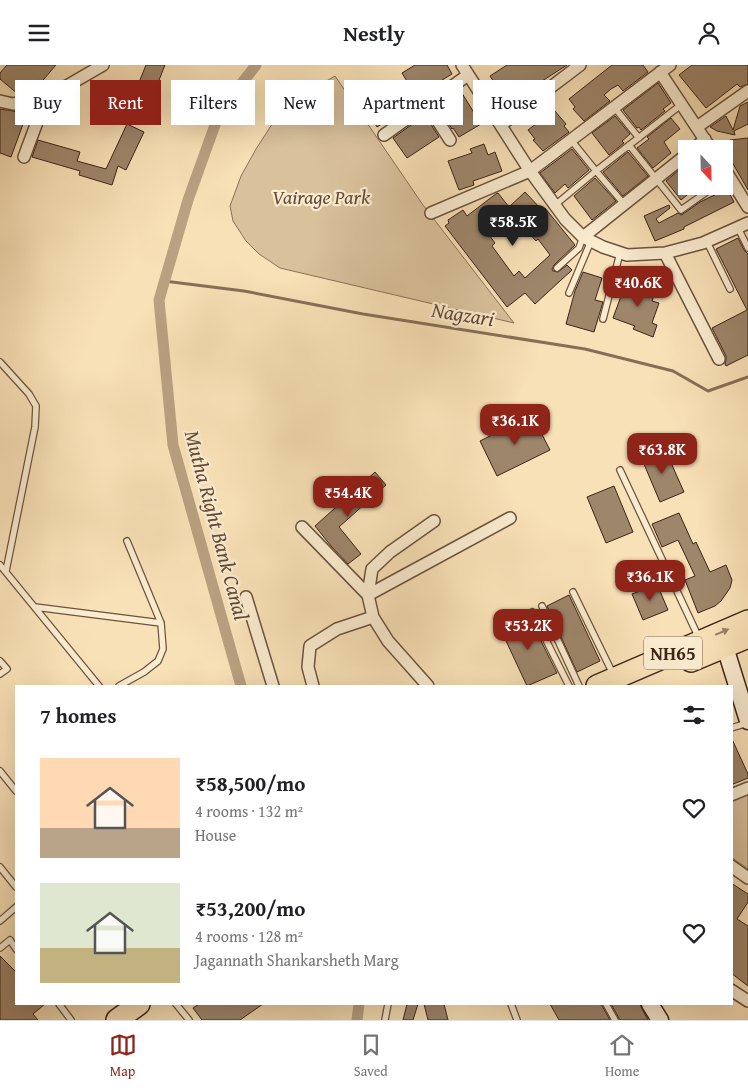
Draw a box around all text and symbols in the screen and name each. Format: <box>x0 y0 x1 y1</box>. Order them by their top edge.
text: Nestly <box>343 17 405 49</box>
icon: menu <box>25 19 53 47</box>
icon: person <box>695 19 723 47</box>
chip: Buy <box>15 80 80 125</box>
chip: Rent <box>90 80 161 125</box>
chip: Filters <box>171 80 255 125</box>
chip: New <box>265 80 334 125</box>
chip: Apartment <box>344 80 463 125</box>
chip: House <box>473 80 555 125</box>
north arrow <box>678 140 732 195</box>
map controls <box>678 140 733 195</box>
park label: Vairage Park <box>272 182 371 211</box>
pin: ₹58.5K <box>472 205 554 247</box>
text: ₹58.5K <box>489 209 537 233</box>
pin: ₹40.6K <box>597 265 679 308</box>
text: ₹40.6K <box>614 270 662 294</box>
water label: Nagzari <box>429 294 497 334</box>
pin: ₹36.1K <box>474 403 556 446</box>
text: ₹36.1K <box>491 408 539 432</box>
water label: Mutha Right Bank Canal <box>177 427 257 623</box>
pin: ₹63.8K <box>621 433 703 475</box>
text: ₹63.8K <box>638 437 686 461</box>
pin: ₹54.4K <box>307 475 389 518</box>
text: ₹54.4K <box>324 480 372 504</box>
pin: ₹36.1K <box>609 559 691 602</box>
text: ₹36.1K <box>626 564 674 588</box>
pin: ₹53.2K <box>487 609 569 651</box>
text: ₹53.2K <box>504 613 552 637</box>
one-way arrow <box>715 628 730 636</box>
road number: NH65 <box>644 637 702 669</box>
text: 7 homes <box>40 700 116 731</box>
icon: filters <box>680 701 708 729</box>
text: ₹58,500/mo <box>195 768 305 799</box>
icon: home <box>80 778 140 838</box>
icon: heart <box>680 794 708 822</box>
text: 4 rooms · 132 m² <box>195 799 303 823</box>
text: House <box>195 823 236 847</box>
text: ₹53,200/mo <box>195 893 305 924</box>
icon: home <box>80 903 140 963</box>
icon: heart <box>680 919 708 947</box>
text: 4 rooms · 128 m² <box>195 924 303 948</box>
text: Jagannath Shankarsheth Marg <box>195 948 399 972</box>
tab: Map <box>109 1031 137 1081</box>
tab: Saved <box>354 1031 388 1081</box>
tab: Home <box>605 1031 639 1081</box>

